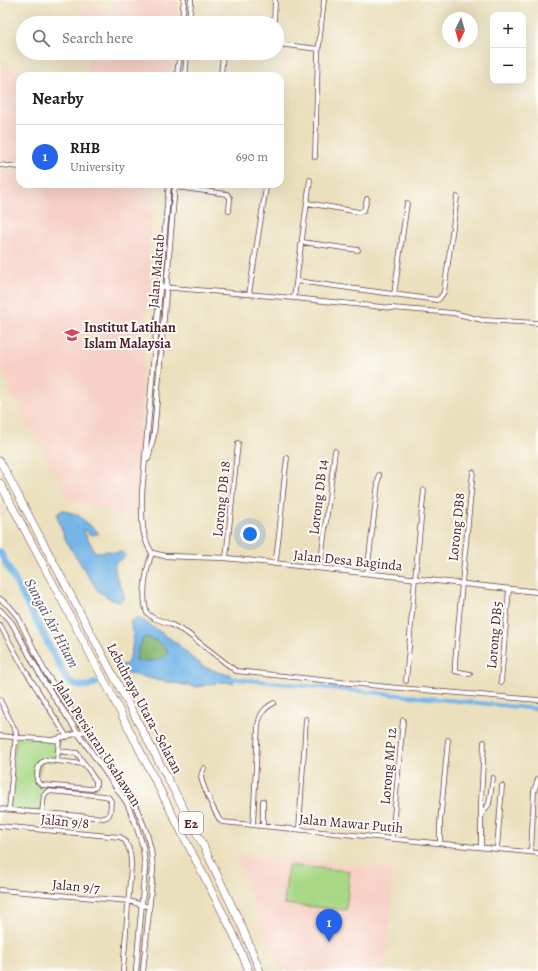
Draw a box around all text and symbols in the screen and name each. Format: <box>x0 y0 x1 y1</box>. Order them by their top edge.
north arrow <box>442 12 478 48</box>
map controls <box>490 12 526 84</box>
button: + <box>490 12 526 48</box>
search box <box>16 16 284 60</box>
icon: search <box>30 27 52 49</box>
text: Search here <box>62 28 133 48</box>
button: − <box>490 48 526 84</box>
text: Nearby <box>32 87 83 110</box>
text: RHB <box>70 138 100 158</box>
text: 1 <box>43 148 47 165</box>
text: 690 m <box>236 148 268 165</box>
text: University <box>70 158 125 175</box>
street label: Jalan Maktab <box>144 233 169 309</box>
place label: Institut Latihan Islam Malaysia <box>84 318 176 353</box>
school or university icon: Institut Latihan Islam Malaysia <box>63 326 81 344</box>
street label: Lorong DB 14 <box>304 458 333 536</box>
street label: Lorong DB 18 <box>208 460 235 538</box>
street label: Lorong DB8 <box>443 492 470 562</box>
your location <box>240 524 260 544</box>
street label: Jalan Desa Baginda <box>292 545 404 576</box>
water label: Sungai Air Hitam <box>20 575 84 671</box>
street label: Lorong DB5 <box>482 600 507 670</box>
street label: Lebuhraya Utara–Selatan <box>102 640 187 777</box>
street label: Jalan Persiaran Usahawan <box>49 676 146 811</box>
street label: Lorong MP 12 <box>376 726 401 805</box>
street label: Jalan Mawar Putih <box>298 809 404 838</box>
street label: Jalan 9/8 <box>40 810 90 833</box>
road number: E2 <box>179 812 203 834</box>
street label: Jalan 9/7 <box>51 875 101 898</box>
pin: 1 <box>316 909 342 942</box>

